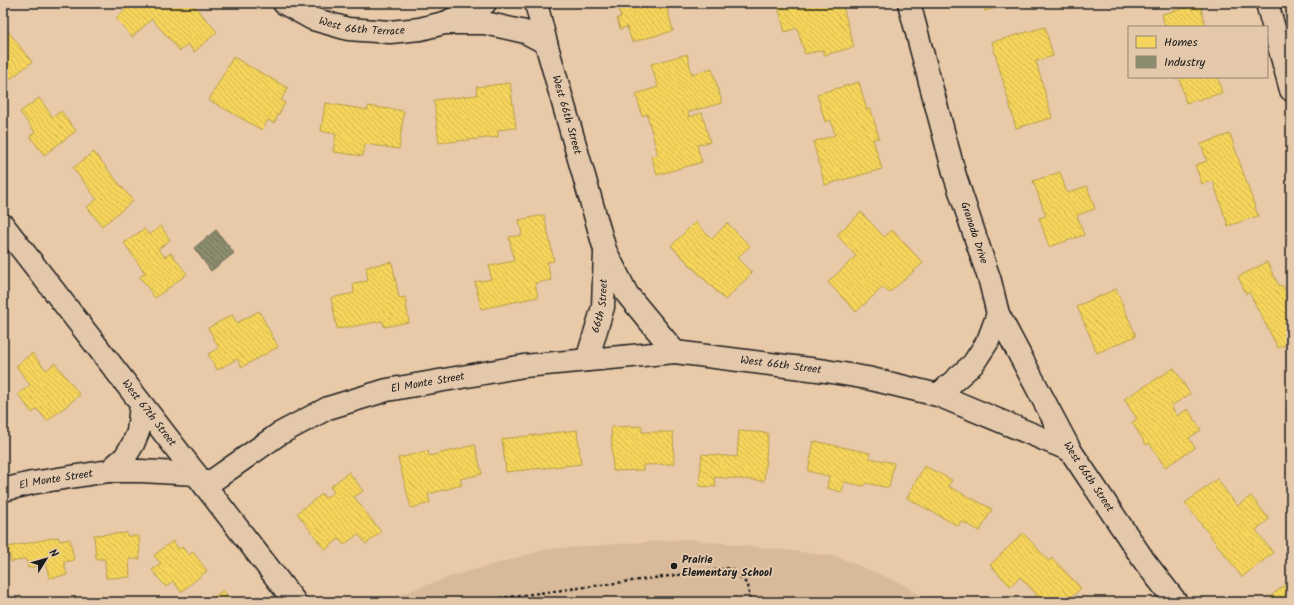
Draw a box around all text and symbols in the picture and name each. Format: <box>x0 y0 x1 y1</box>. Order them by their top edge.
street label: West 66th Terrace <box>317 12 406 41</box>
legend <box>1128 26 1268 78</box>
text: Homes <box>1164 33 1198 52</box>
text: Industry <box>1164 53 1206 72</box>
street label: West 66th Street <box>547 73 587 157</box>
street label: Granada Drive <box>955 199 993 266</box>
street label: 66th Street <box>587 278 613 335</box>
street label: West 66th Street <box>739 351 823 379</box>
street label: El Monte Street <box>389 367 467 398</box>
street label: West 67th Street <box>117 376 181 451</box>
street label: West 66th Street <box>1058 438 1119 517</box>
street label: El Monte Street <box>17 465 95 495</box>
north arrow <box>26 539 66 579</box>
text: N <box>44 545 62 562</box>
place label: Prairie Elementary School <box>682 551 772 582</box>
marker: Prairie Elementary School <box>669 561 679 571</box>

